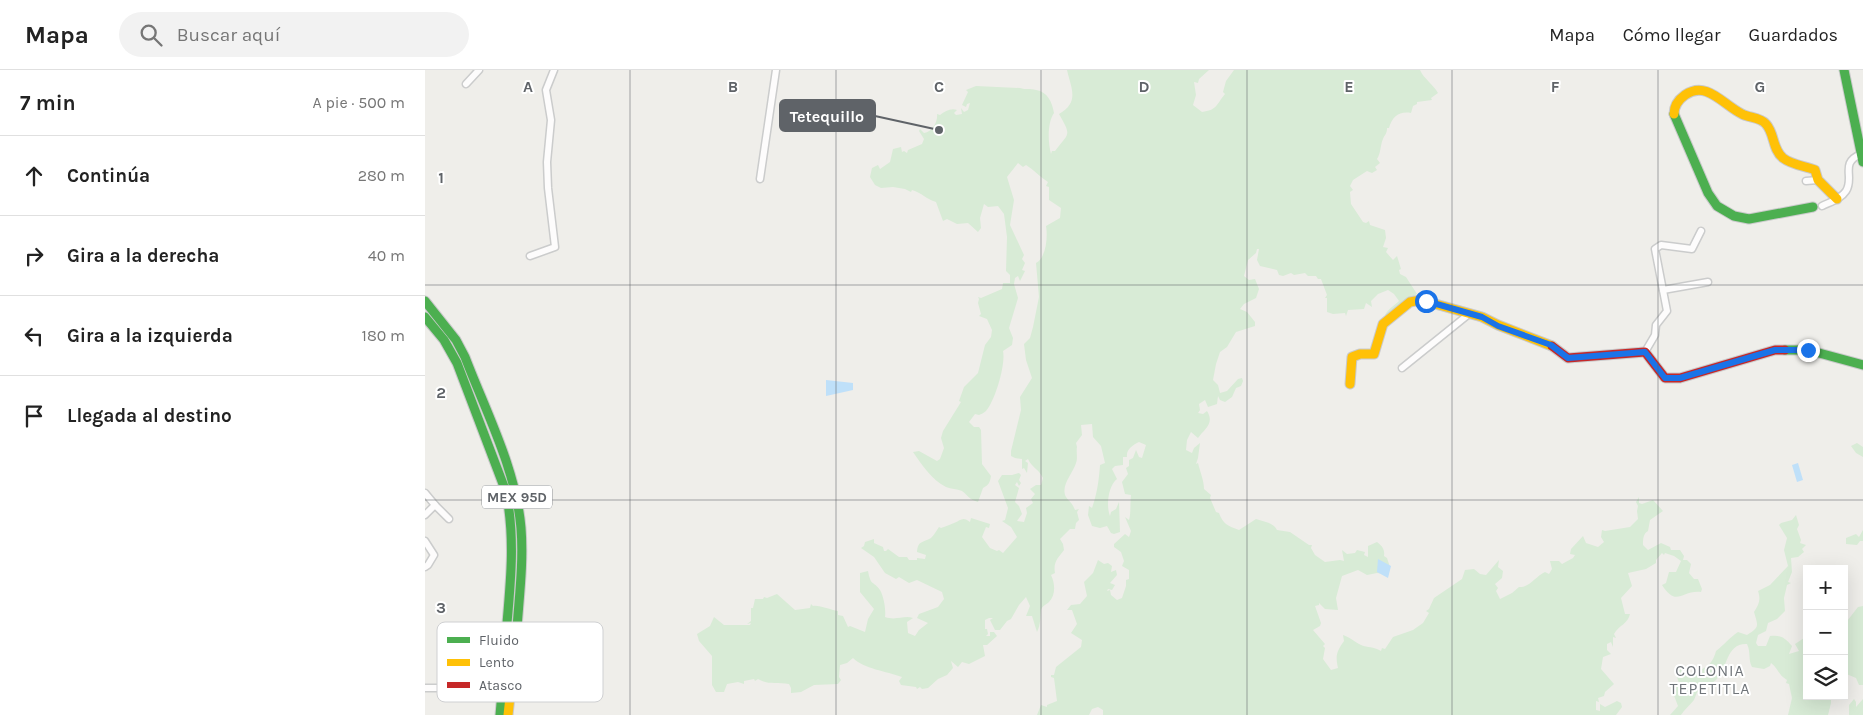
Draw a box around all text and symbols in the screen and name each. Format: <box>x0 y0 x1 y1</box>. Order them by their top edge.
search box <box>119 12 469 57</box>
text: Mapa <box>25 21 89 49</box>
icon: search <box>137 21 165 49</box>
text: Buscar aquí <box>177 24 280 46</box>
text: Mapa <box>1549 24 1595 46</box>
text: Cómo llegar <box>1623 24 1721 46</box>
text: Guardados <box>1749 24 1838 46</box>
text: A <box>523 77 533 96</box>
text: B <box>728 77 738 96</box>
text: C <box>934 77 944 96</box>
text: D <box>1139 77 1150 96</box>
text: E <box>1344 77 1354 96</box>
text: F <box>1551 77 1560 96</box>
text: G <box>1755 77 1765 96</box>
text: 7 min <box>20 91 76 115</box>
text: A pie · 500 m <box>312 93 405 112</box>
callout: Tetequillo <box>780 100 875 131</box>
text: Tetequillo <box>790 107 864 126</box>
icon: ahead <box>20 162 48 190</box>
text: Continúa <box>67 165 150 187</box>
text: 280 m <box>358 166 405 185</box>
text: 1 <box>438 168 444 187</box>
icon: right <box>20 242 48 270</box>
text: Gira a la derecha <box>67 245 219 267</box>
text: 40 m <box>368 246 405 265</box>
route start <box>1415 290 1438 313</box>
icon: left <box>20 322 48 350</box>
text: Gira a la izquierda <box>67 325 233 347</box>
text: 180 m <box>362 326 405 345</box>
route end <box>1797 339 1820 362</box>
text: 2 <box>436 383 446 402</box>
icon: arrive <box>20 402 48 430</box>
text: Llegada al destino <box>67 405 232 427</box>
road number: MEX 95D <box>482 486 552 508</box>
map controls <box>1803 565 1848 700</box>
button: + <box>1803 565 1848 610</box>
text: 3 <box>436 598 446 617</box>
button: − <box>1803 610 1848 655</box>
legend <box>437 622 603 702</box>
text: Fluido <box>479 632 519 649</box>
text: Lento <box>479 654 514 671</box>
button: layers <box>1803 655 1848 700</box>
district label: COLONIA TEPETITLA <box>1669 661 1751 698</box>
text: Atasco <box>479 677 522 694</box>

